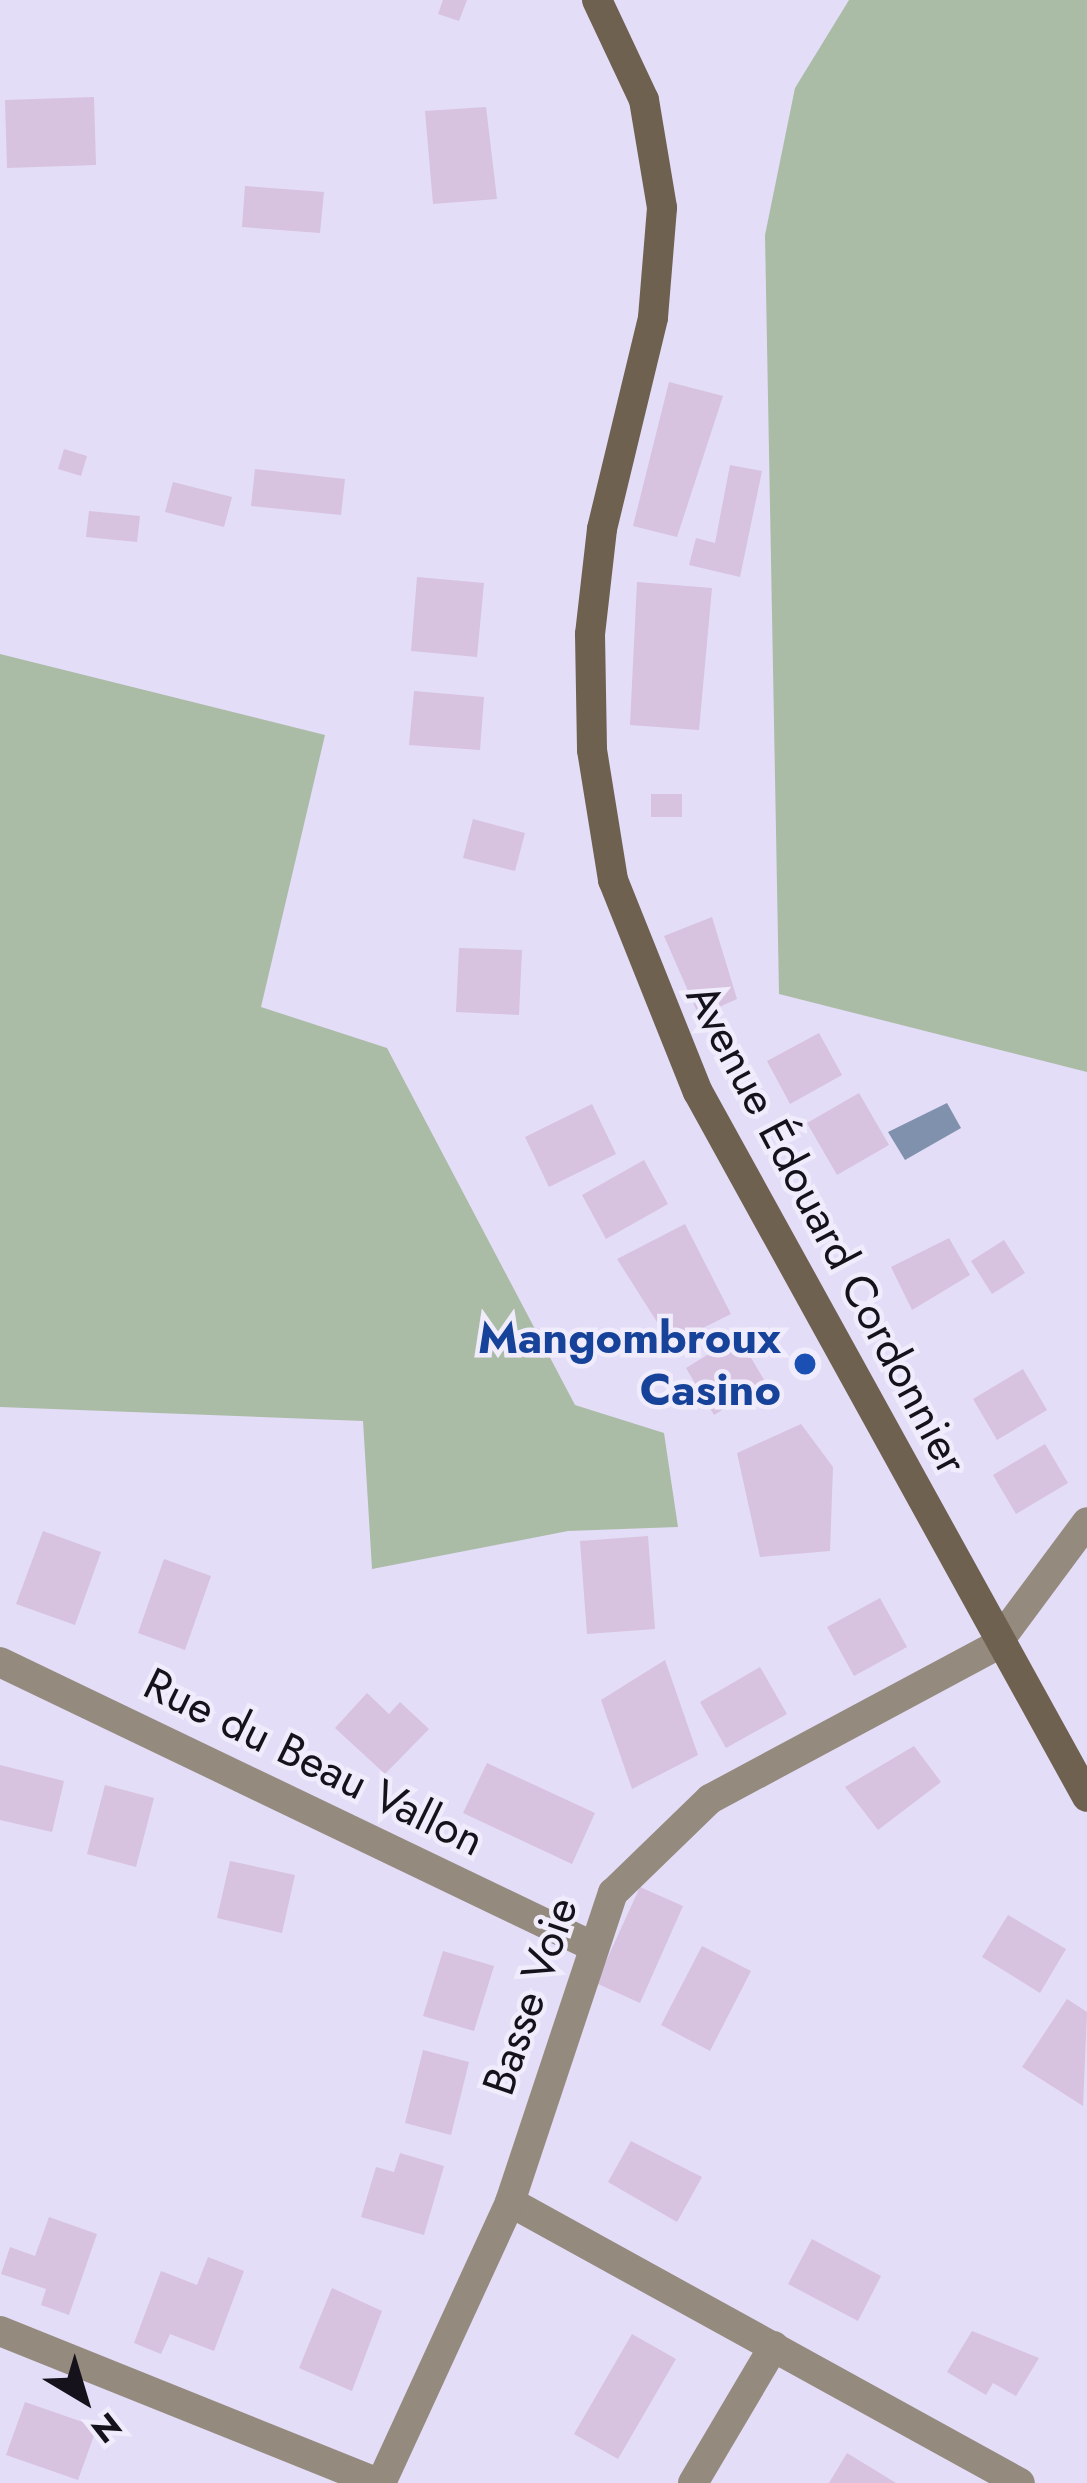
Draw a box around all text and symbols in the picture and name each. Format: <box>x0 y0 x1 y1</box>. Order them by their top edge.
street label: Avenue Édouard Cordonnier <box>675 975 979 1483</box>
place label: Mangombroux Casino <box>478 1311 781 1417</box>
marker: Mangombroux Casino <box>792 1351 818 1377</box>
street label: Rue du Beau Vallon <box>135 1656 493 1868</box>
street label: Basse Voie <box>471 1890 589 2102</box>
north arrow <box>24 2339 144 2459</box>
text: N <box>82 2401 131 2454</box>

